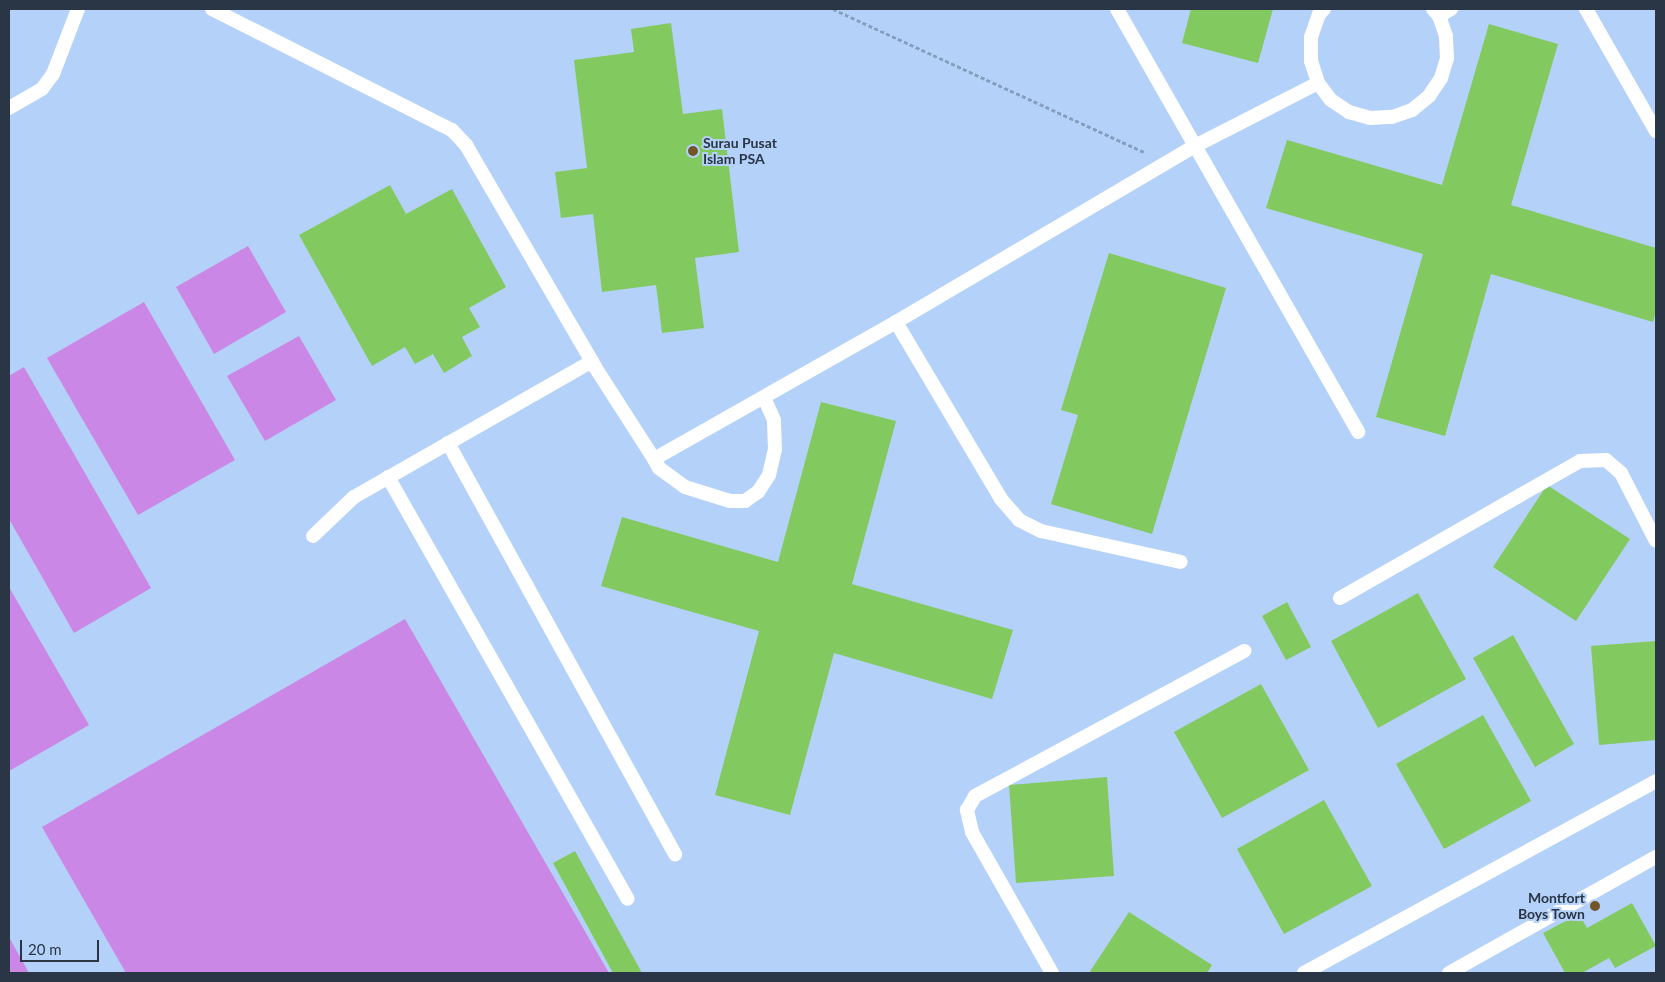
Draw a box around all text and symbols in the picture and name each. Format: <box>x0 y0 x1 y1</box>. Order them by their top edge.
place label: Surau Pusat Islam PSA <box>703 135 777 168</box>
marker: Surau Pusat Islam PSA <box>687 145 699 157</box>
place label: Montfort Boys Town <box>1518 890 1585 922</box>
marker: Montfort Boys Town <box>1589 900 1601 912</box>
scale bar <box>22 930 101 962</box>
text: 20 m <box>28 940 62 958</box>

